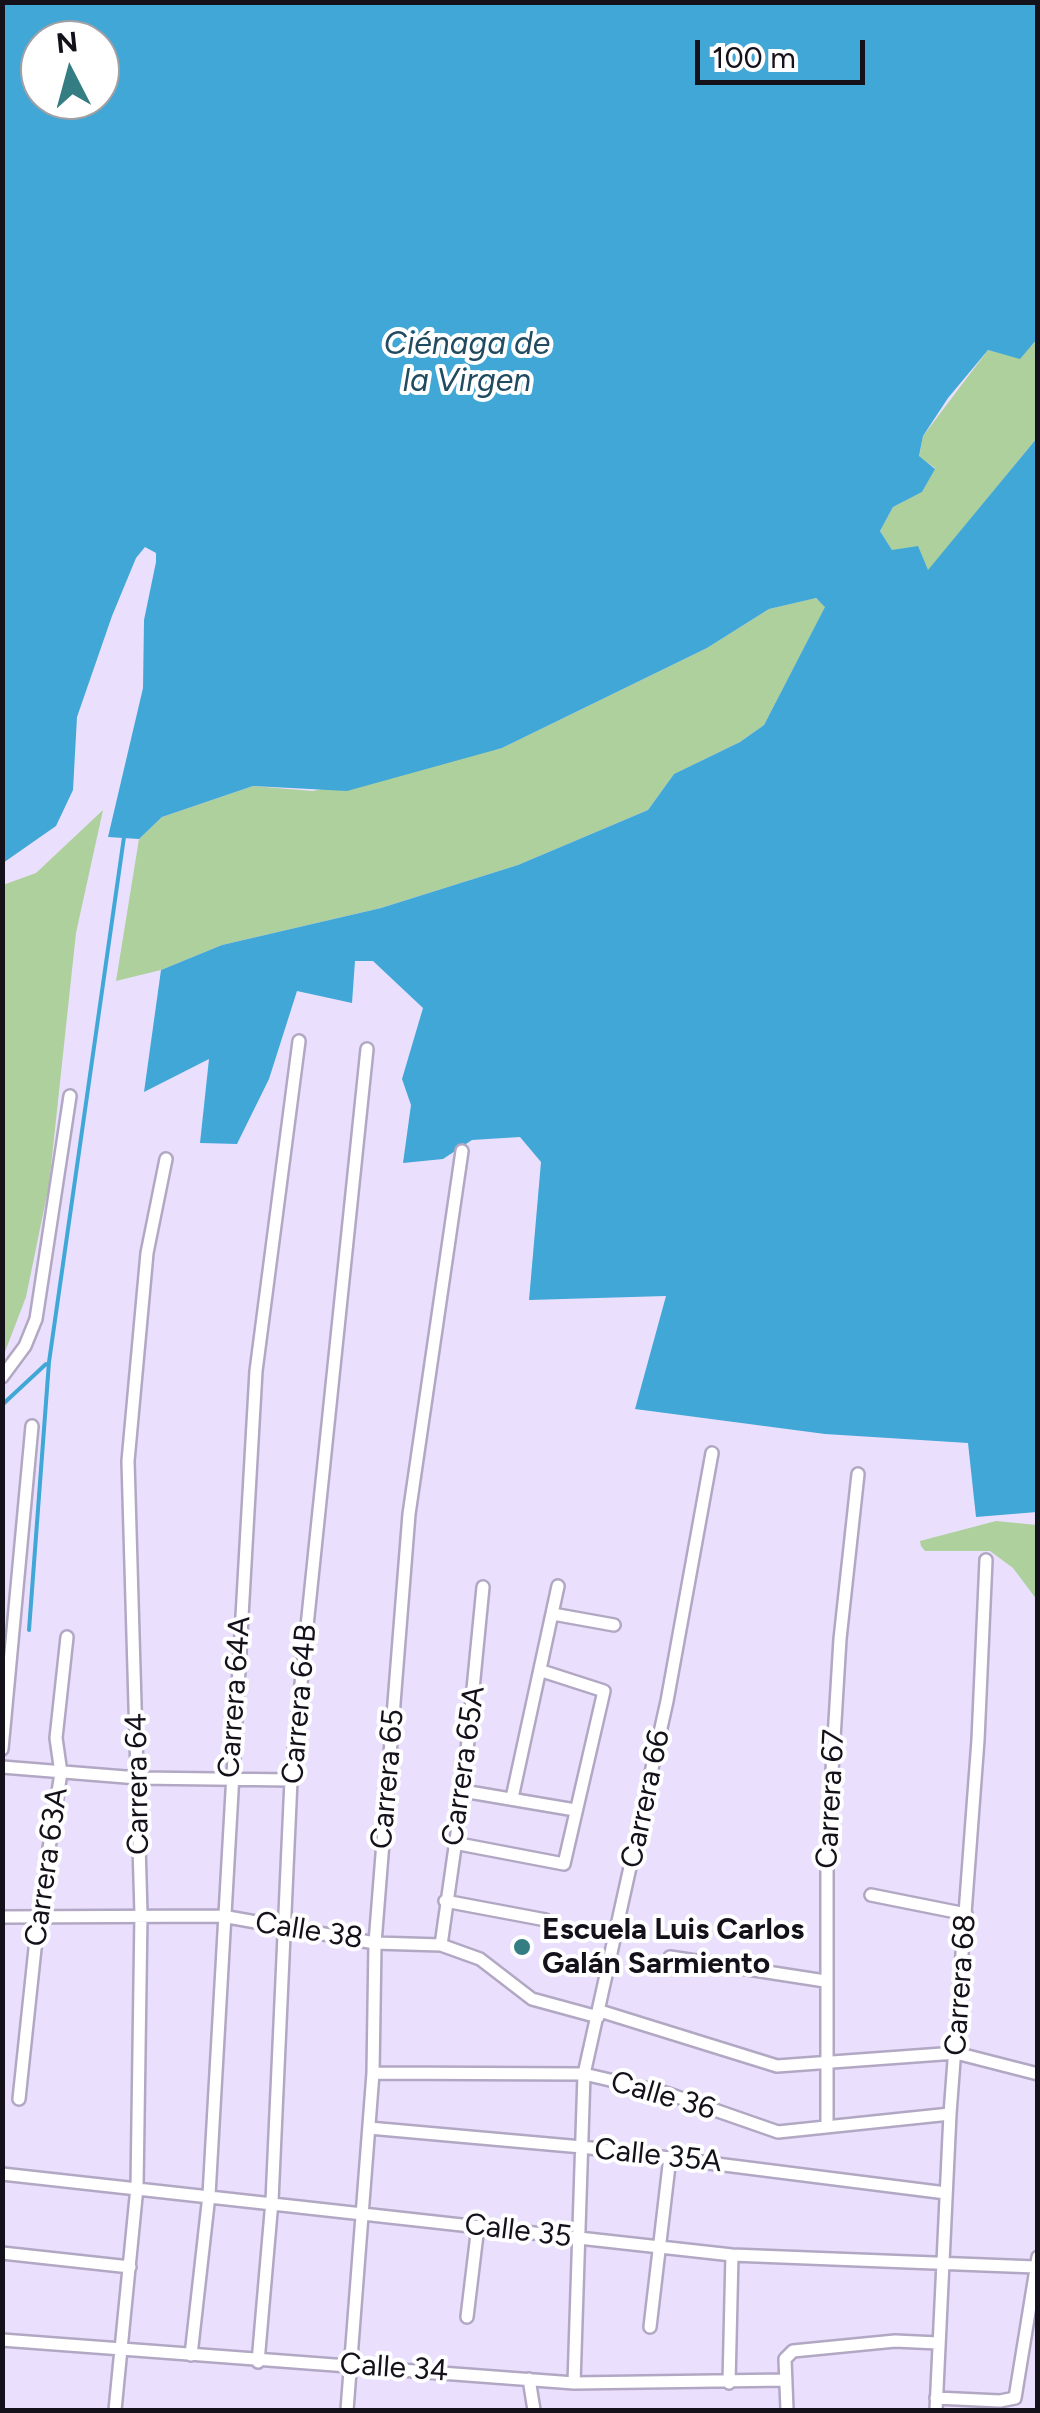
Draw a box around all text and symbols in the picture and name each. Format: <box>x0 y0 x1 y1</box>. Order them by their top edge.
north arrow <box>20 20 120 120</box>
scale bar <box>700 20 870 82</box>
text: N <box>55 24 80 60</box>
text: 100 m <box>712 39 796 76</box>
water label: Ciénaga de la Virgen <box>384 326 550 401</box>
street label: Carrera 64A <box>211 1615 259 1779</box>
street label: Carrera 64B <box>275 1623 325 1785</box>
street label: Carrera 65A <box>435 1684 493 1848</box>
street label: Carrera 65 <box>364 1707 412 1851</box>
street label: Carrera 64 <box>119 1713 157 1855</box>
street label: Carrera 66 <box>614 1727 678 1871</box>
street label: Carrera 67 <box>809 1728 853 1870</box>
street label: Carrera 63A <box>18 1785 76 1949</box>
street label: Calle 38 <box>253 1905 365 1957</box>
place label: Escuela Luis Carlos Galán Sarmiento <box>542 1912 804 1982</box>
street label: Carrera 68 <box>938 1913 984 2057</box>
marker: Escuela Luis Carlos Galán Sarmiento <box>511 1936 533 1958</box>
street label: Calle 36 <box>607 2064 719 2128</box>
street label: Calle 35A <box>593 2131 723 2181</box>
street label: Calle 35 <box>462 2207 574 2255</box>
street label: Calle 34 <box>338 2346 450 2390</box>

